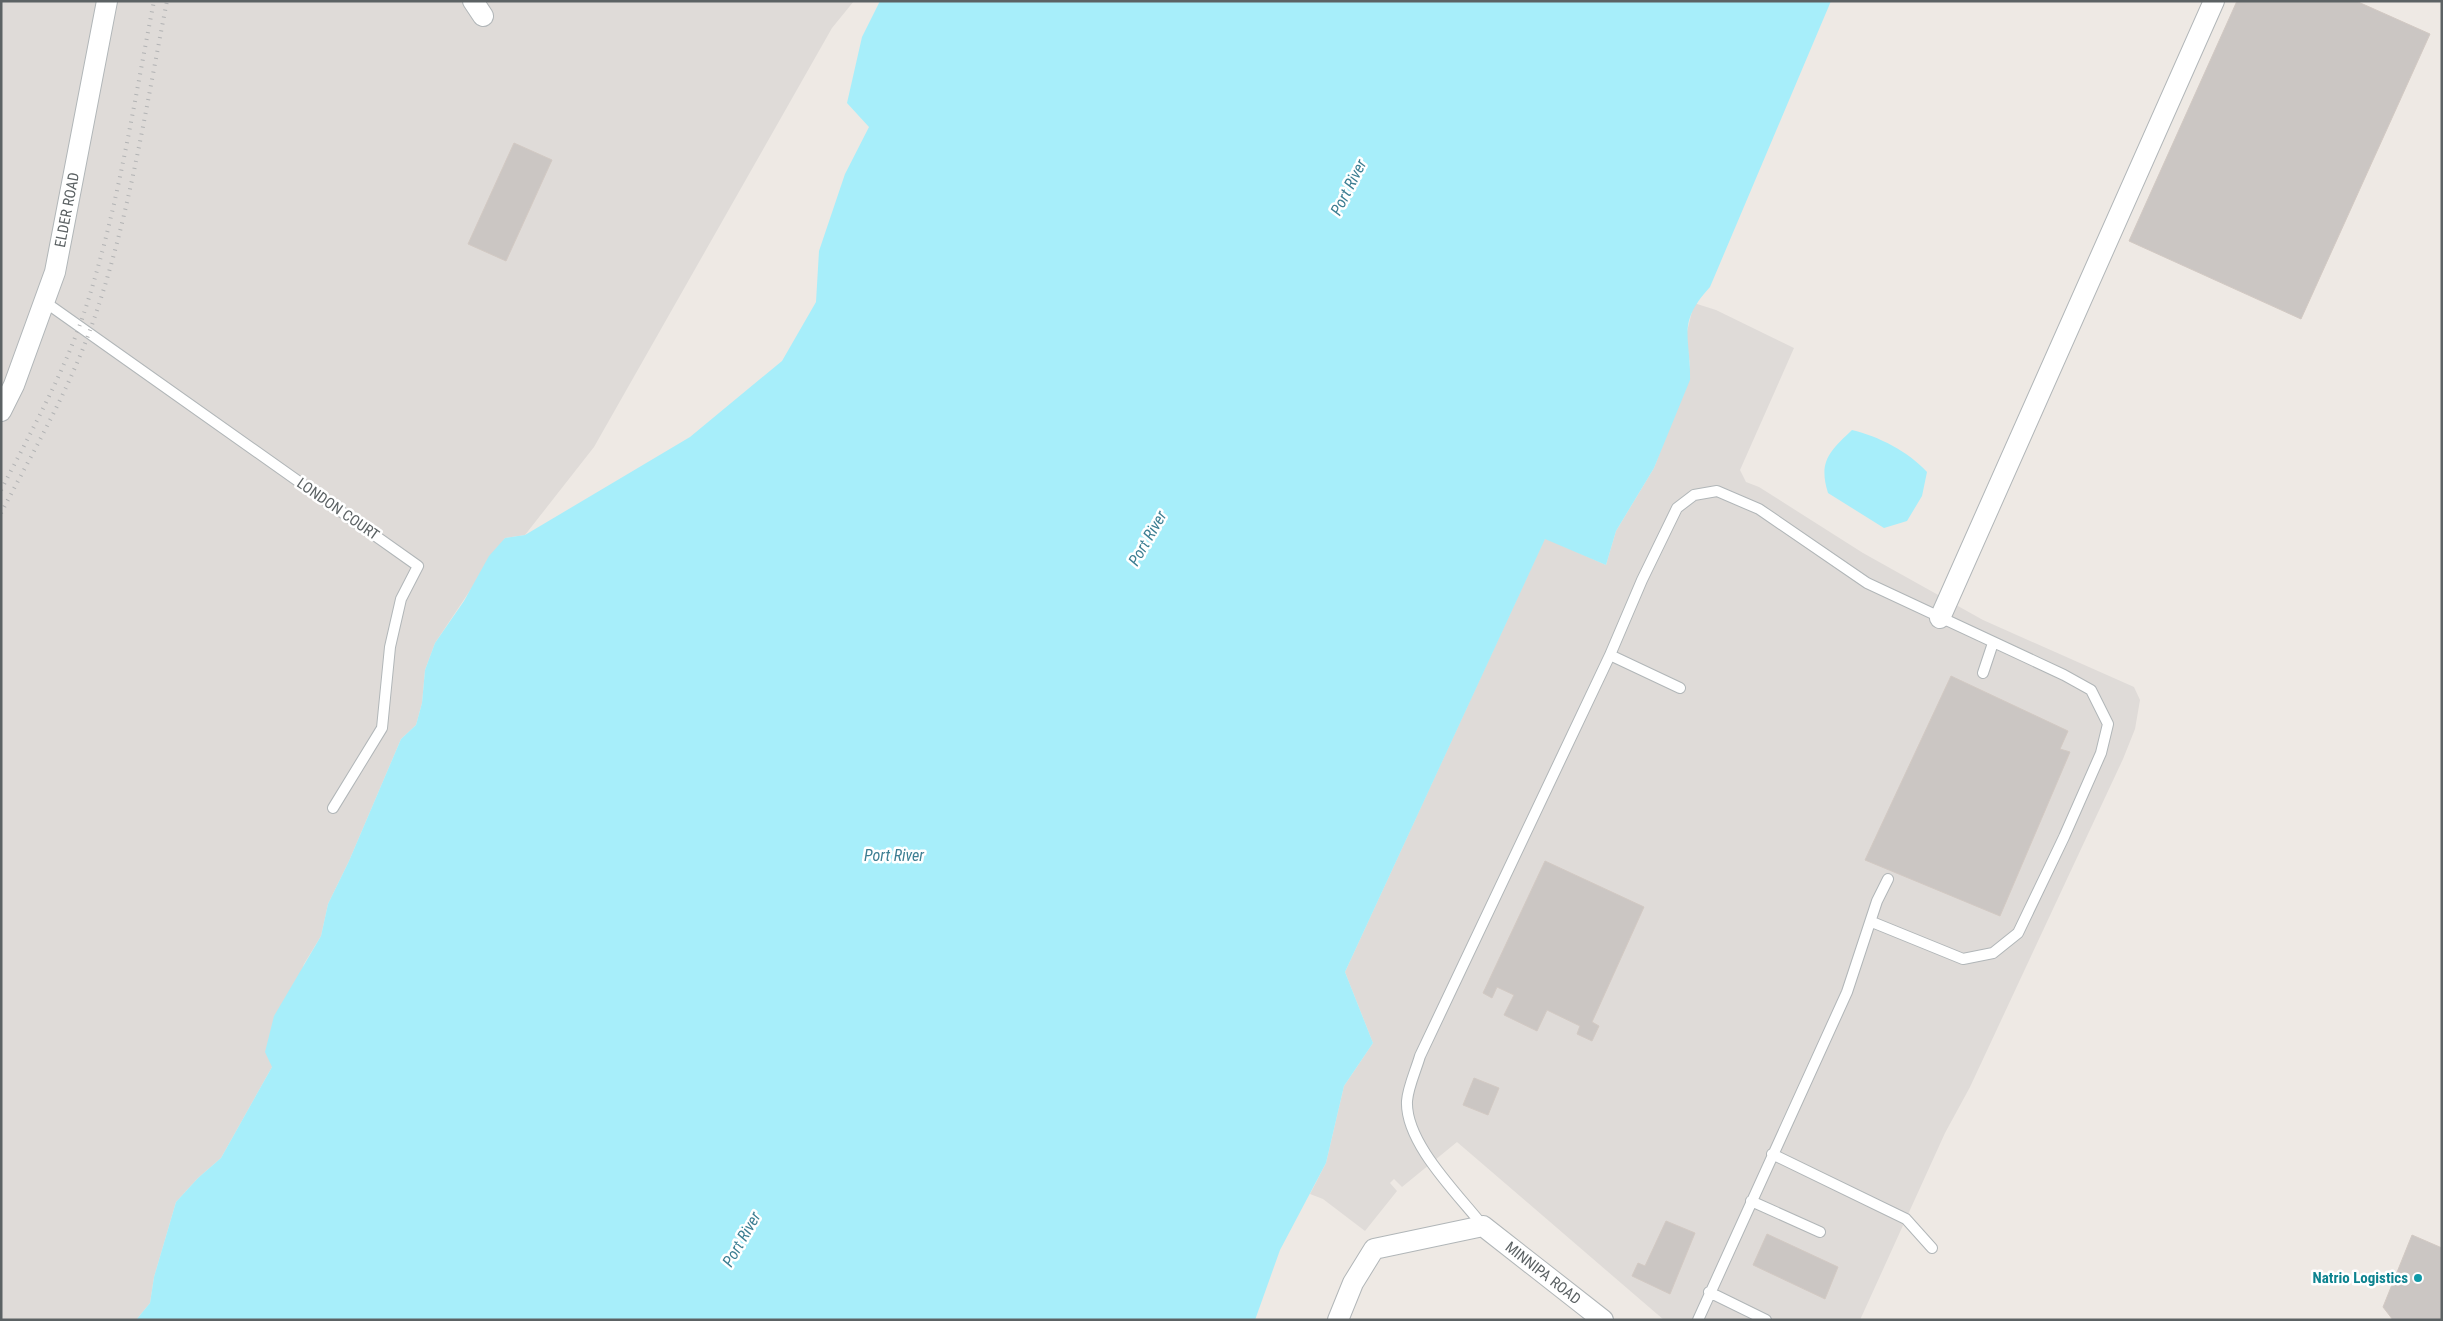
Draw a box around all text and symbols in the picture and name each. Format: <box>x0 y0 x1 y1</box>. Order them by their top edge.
water label: Port River <box>1326 155 1371 218</box>
street label: ELDER ROAD <box>51 171 83 249</box>
street label: LONDON COURT <box>293 474 383 544</box>
water label: Port River <box>1124 506 1171 569</box>
water label: Port River <box>864 846 925 865</box>
water label: Port River <box>718 1207 765 1270</box>
street label: MINNIPA ROAD <box>1502 1238 1584 1308</box>
place label: Natrio Logistics <box>2313 1269 2408 1287</box>
marker: Natrio Logistics <box>2412 1272 2424 1284</box>

